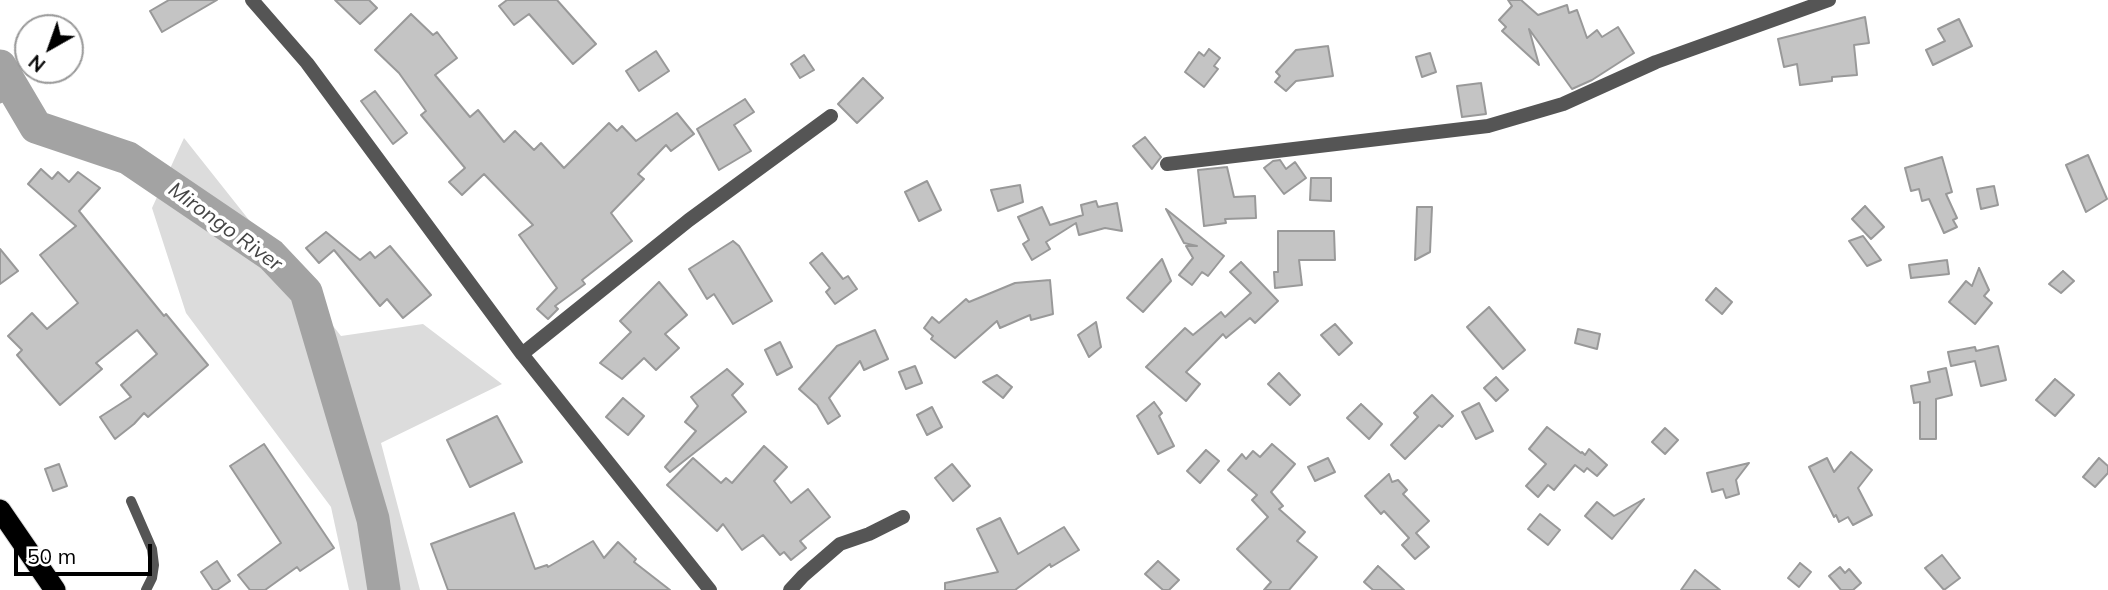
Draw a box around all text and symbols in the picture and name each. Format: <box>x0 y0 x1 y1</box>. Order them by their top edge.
north arrow <box>14 14 84 84</box>
text: N <box>24 50 50 77</box>
water label: Mirongo River <box>163 177 287 277</box>
scale bar <box>18 530 156 574</box>
text: 50 m <box>27 543 76 569</box>

